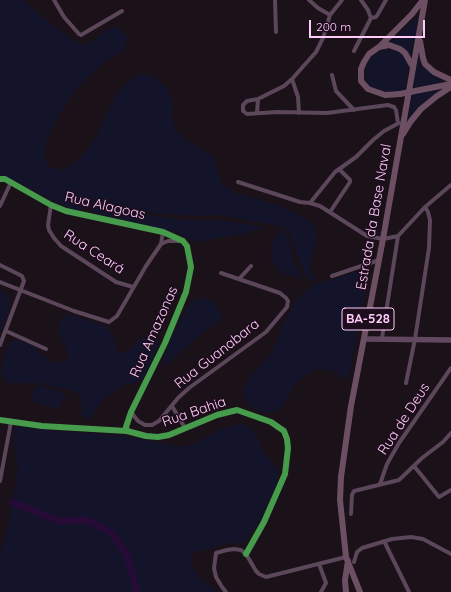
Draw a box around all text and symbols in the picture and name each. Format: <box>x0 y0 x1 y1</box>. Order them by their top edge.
scale bar <box>311 12 427 38</box>
text: 200 m <box>316 19 351 34</box>
street label: Estrada da Base Naval <box>353 143 395 291</box>
street label: Rua Alagoas <box>63 189 147 223</box>
street label: Rua Ceará <box>61 226 127 278</box>
street label: Rua Amazonas <box>126 284 182 380</box>
road number: BA-528 <box>342 308 394 330</box>
street label: Rua Guanabara <box>171 316 263 392</box>
street label: Rua de Deus <box>375 380 433 458</box>
street label: Rua Bahia <box>160 393 228 431</box>

